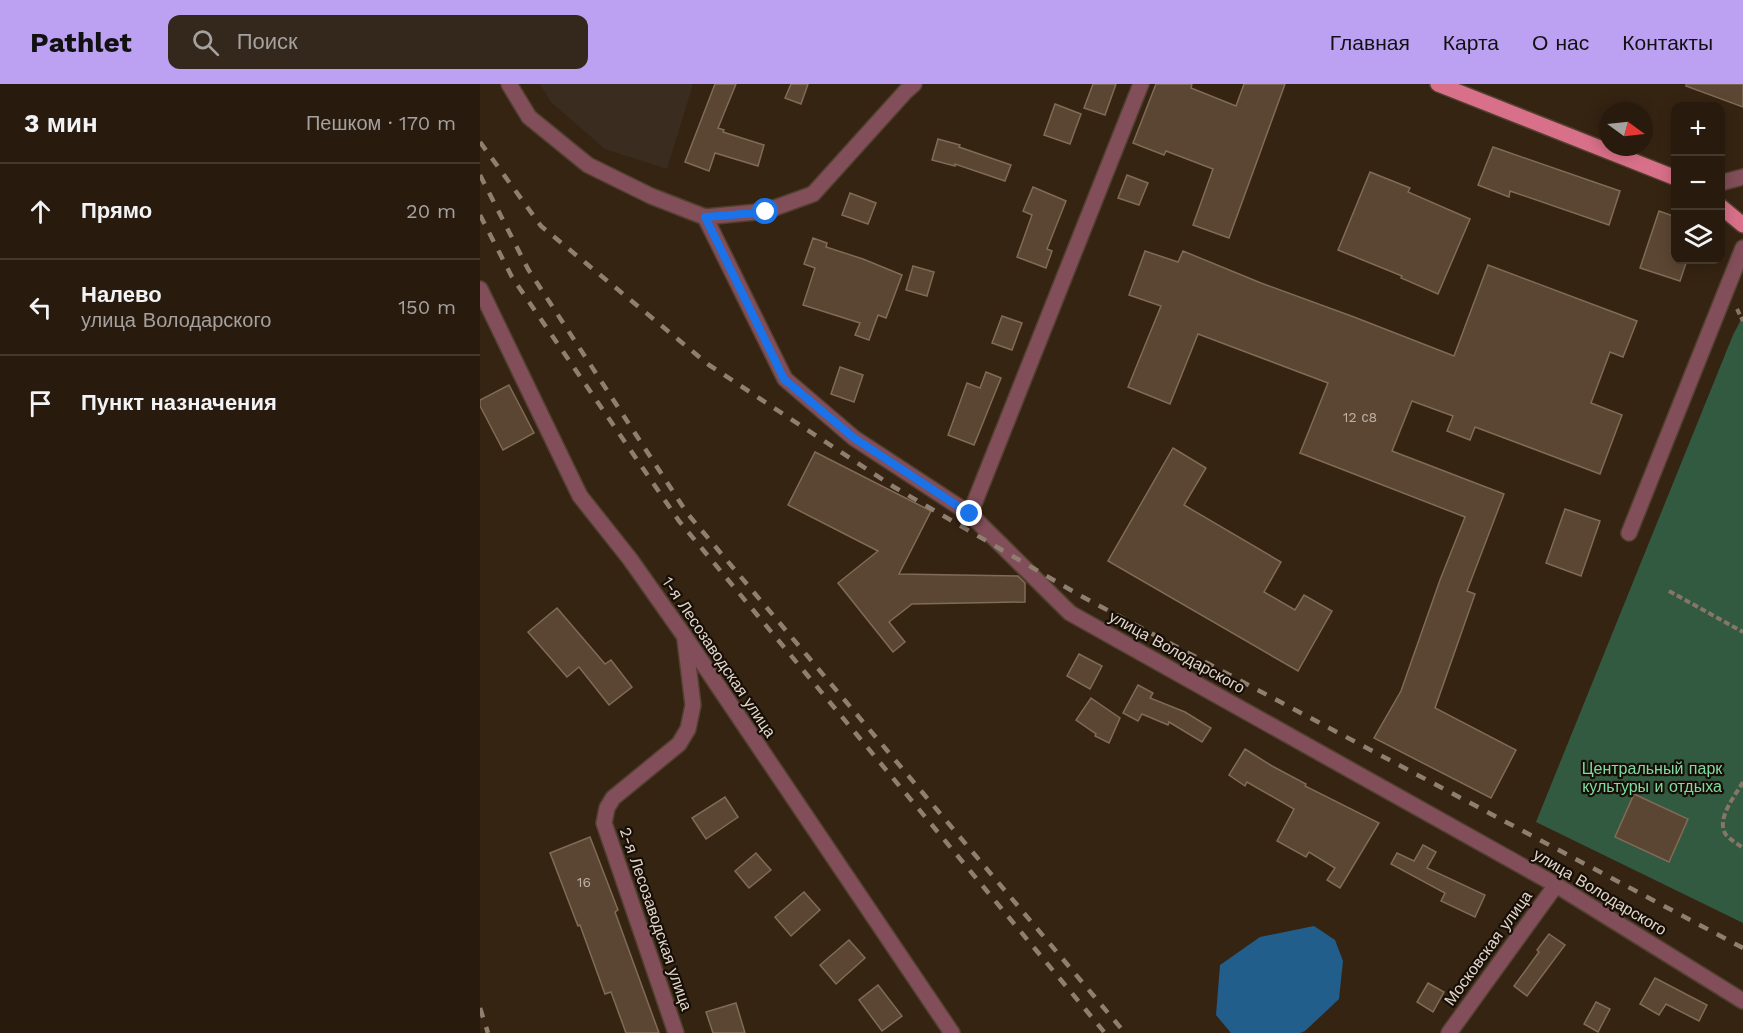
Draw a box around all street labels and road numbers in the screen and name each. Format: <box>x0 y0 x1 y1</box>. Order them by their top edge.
street label: 1-я Лесозаводская улица <box>658 573 780 741</box>
street label: улица Володарского <box>1106 607 1248 697</box>
street label: 2-я Лесозаводская улица <box>616 825 696 1013</box>
street label: улица Володарского <box>1530 845 1670 939</box>
street label: Московская улица <box>1440 887 1536 1009</box>

